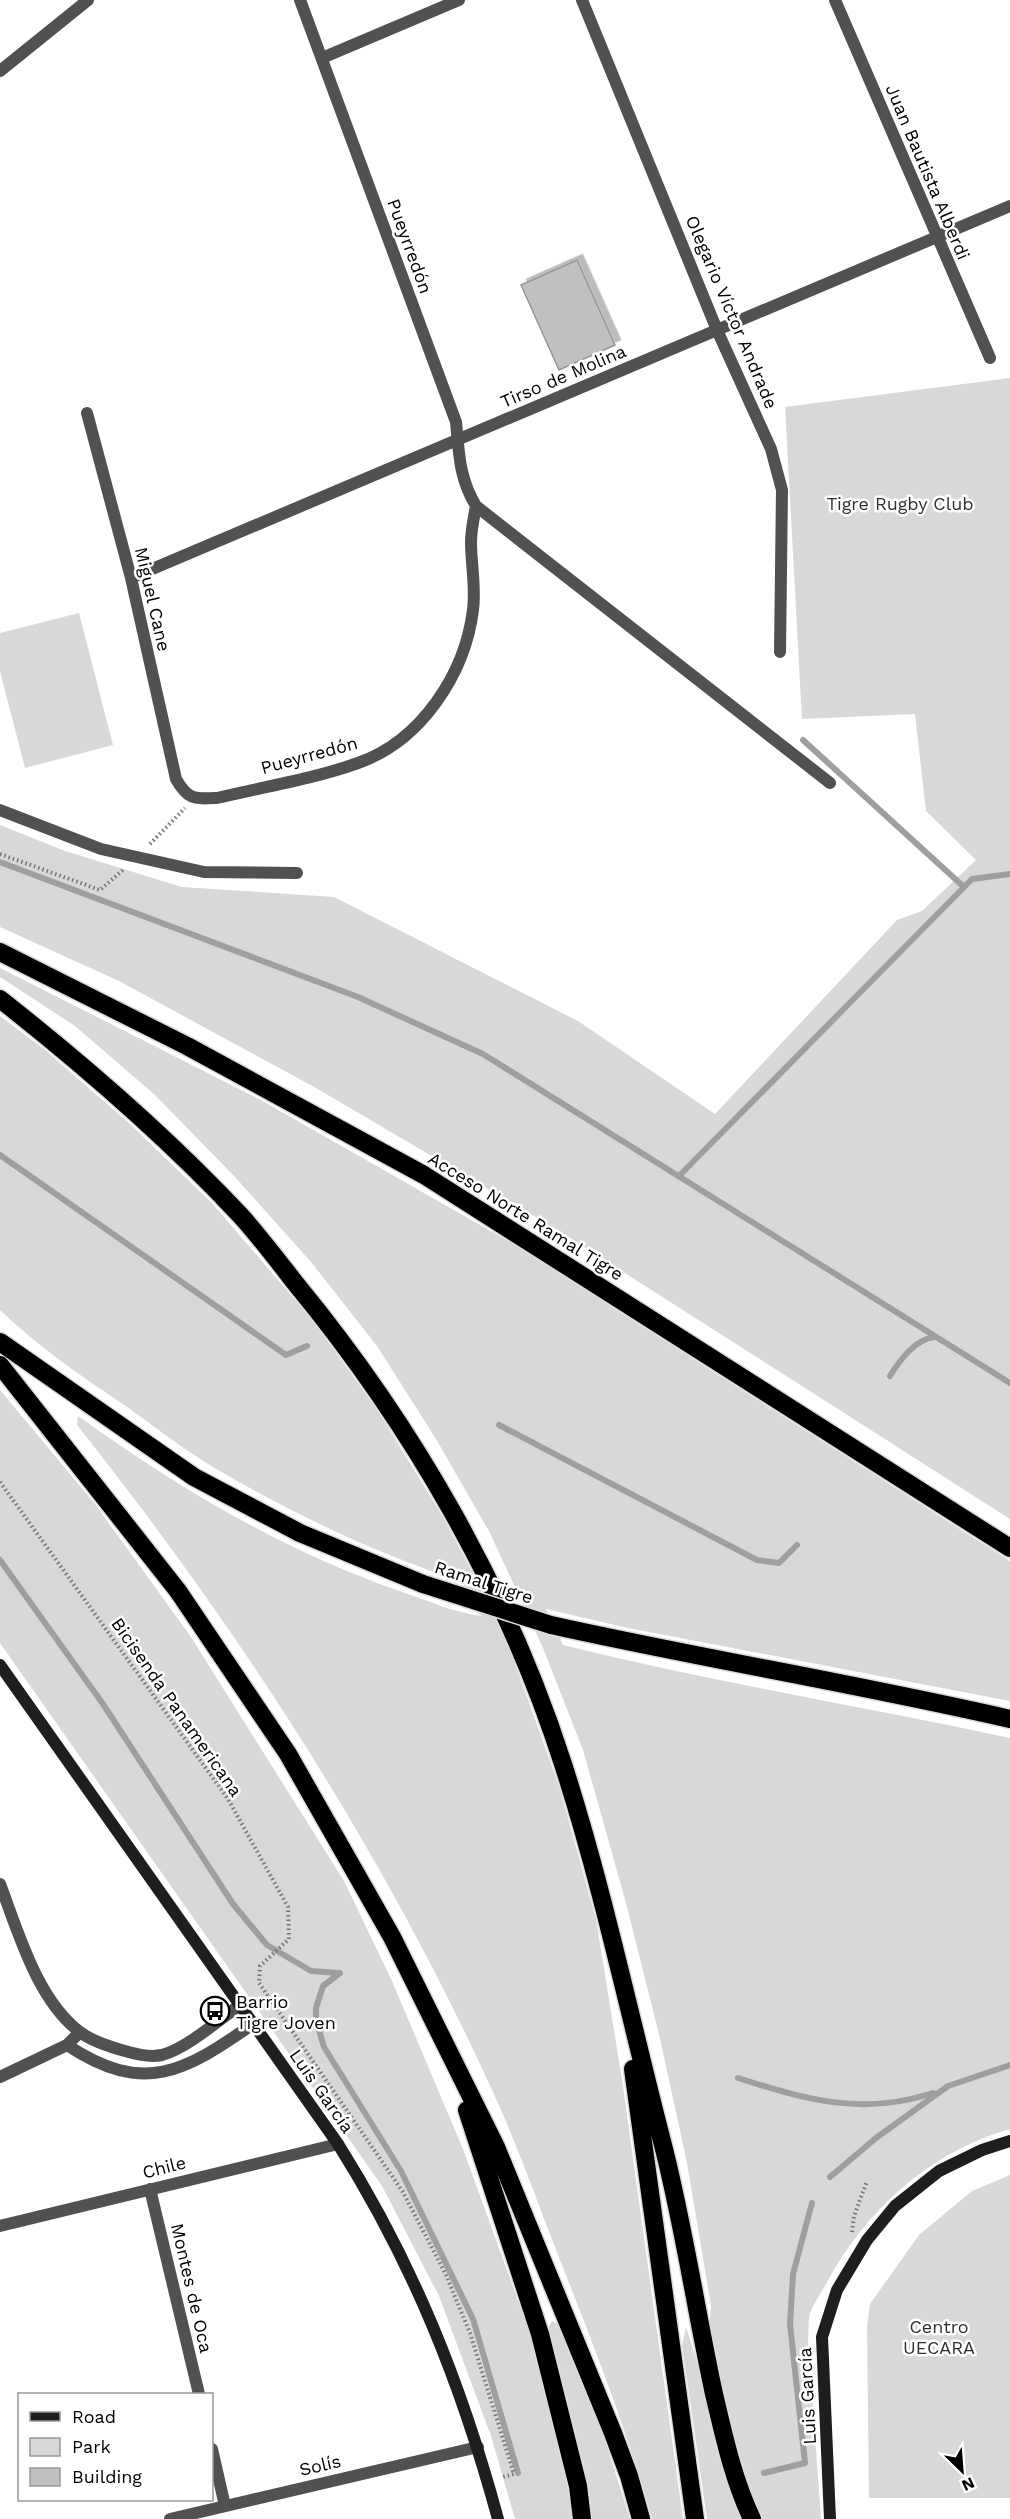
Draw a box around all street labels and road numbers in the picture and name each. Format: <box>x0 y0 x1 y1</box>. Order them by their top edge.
street label: Juan Bautista Alberdi <box>882 81 974 263</box>
street label: Pueyrredón <box>383 196 437 296</box>
street label: Olegario Víctor Andrade <box>682 212 782 412</box>
street label: Tirso de Molina <box>497 340 629 412</box>
street label: Miguel Cane <box>131 545 175 653</box>
street label: Pueyrredón <box>258 732 360 778</box>
street label: Acceso Norte Ramal Tigre <box>425 1147 627 1285</box>
street label: Ramal Tigre <box>432 1556 536 1608</box>
street label: Bicisenda Panamericana <box>107 1614 247 1800</box>
street label: Luis García <box>285 2045 359 2137</box>
street label: Chile <box>140 2151 188 2183</box>
street label: Montes de Oca <box>167 2221 217 2355</box>
street label: Luis García <box>794 2347 820 2445</box>
street label: Solís <box>297 2450 343 2480</box>

